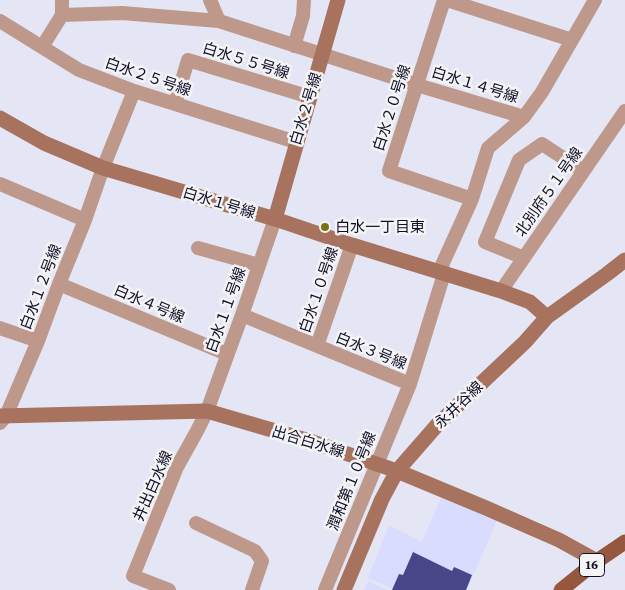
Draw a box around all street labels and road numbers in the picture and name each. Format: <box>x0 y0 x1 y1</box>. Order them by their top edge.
street label: 白水５５号線 <box>200 39 292 83</box>
street label: 白水２５号線 <box>103 54 193 100</box>
street label: 白水２０号線 <box>370 62 414 154</box>
street label: 白水１４号線 <box>429 63 521 107</box>
street label: 白水２号線 <box>286 71 326 147</box>
street label: 北別府５１号線 <box>512 144 586 240</box>
street label: 白水１号線 <box>181 183 257 223</box>
street label: 白水１２号線 <box>16 242 66 332</box>
street label: 白水１０号線 <box>296 245 342 335</box>
street label: 白水１１号線 <box>202 265 250 355</box>
street label: 白水４号線 <box>111 281 187 327</box>
street label: 白水３号線 <box>333 329 409 373</box>
street label: 永井谷線 <box>431 378 487 432</box>
street label: 出合白水線 <box>270 422 346 462</box>
street label: 潤和第１０号線 <box>324 429 380 533</box>
street label: 井出白水線 <box>130 448 176 524</box>
road number: 16 <box>580 554 604 576</box>

